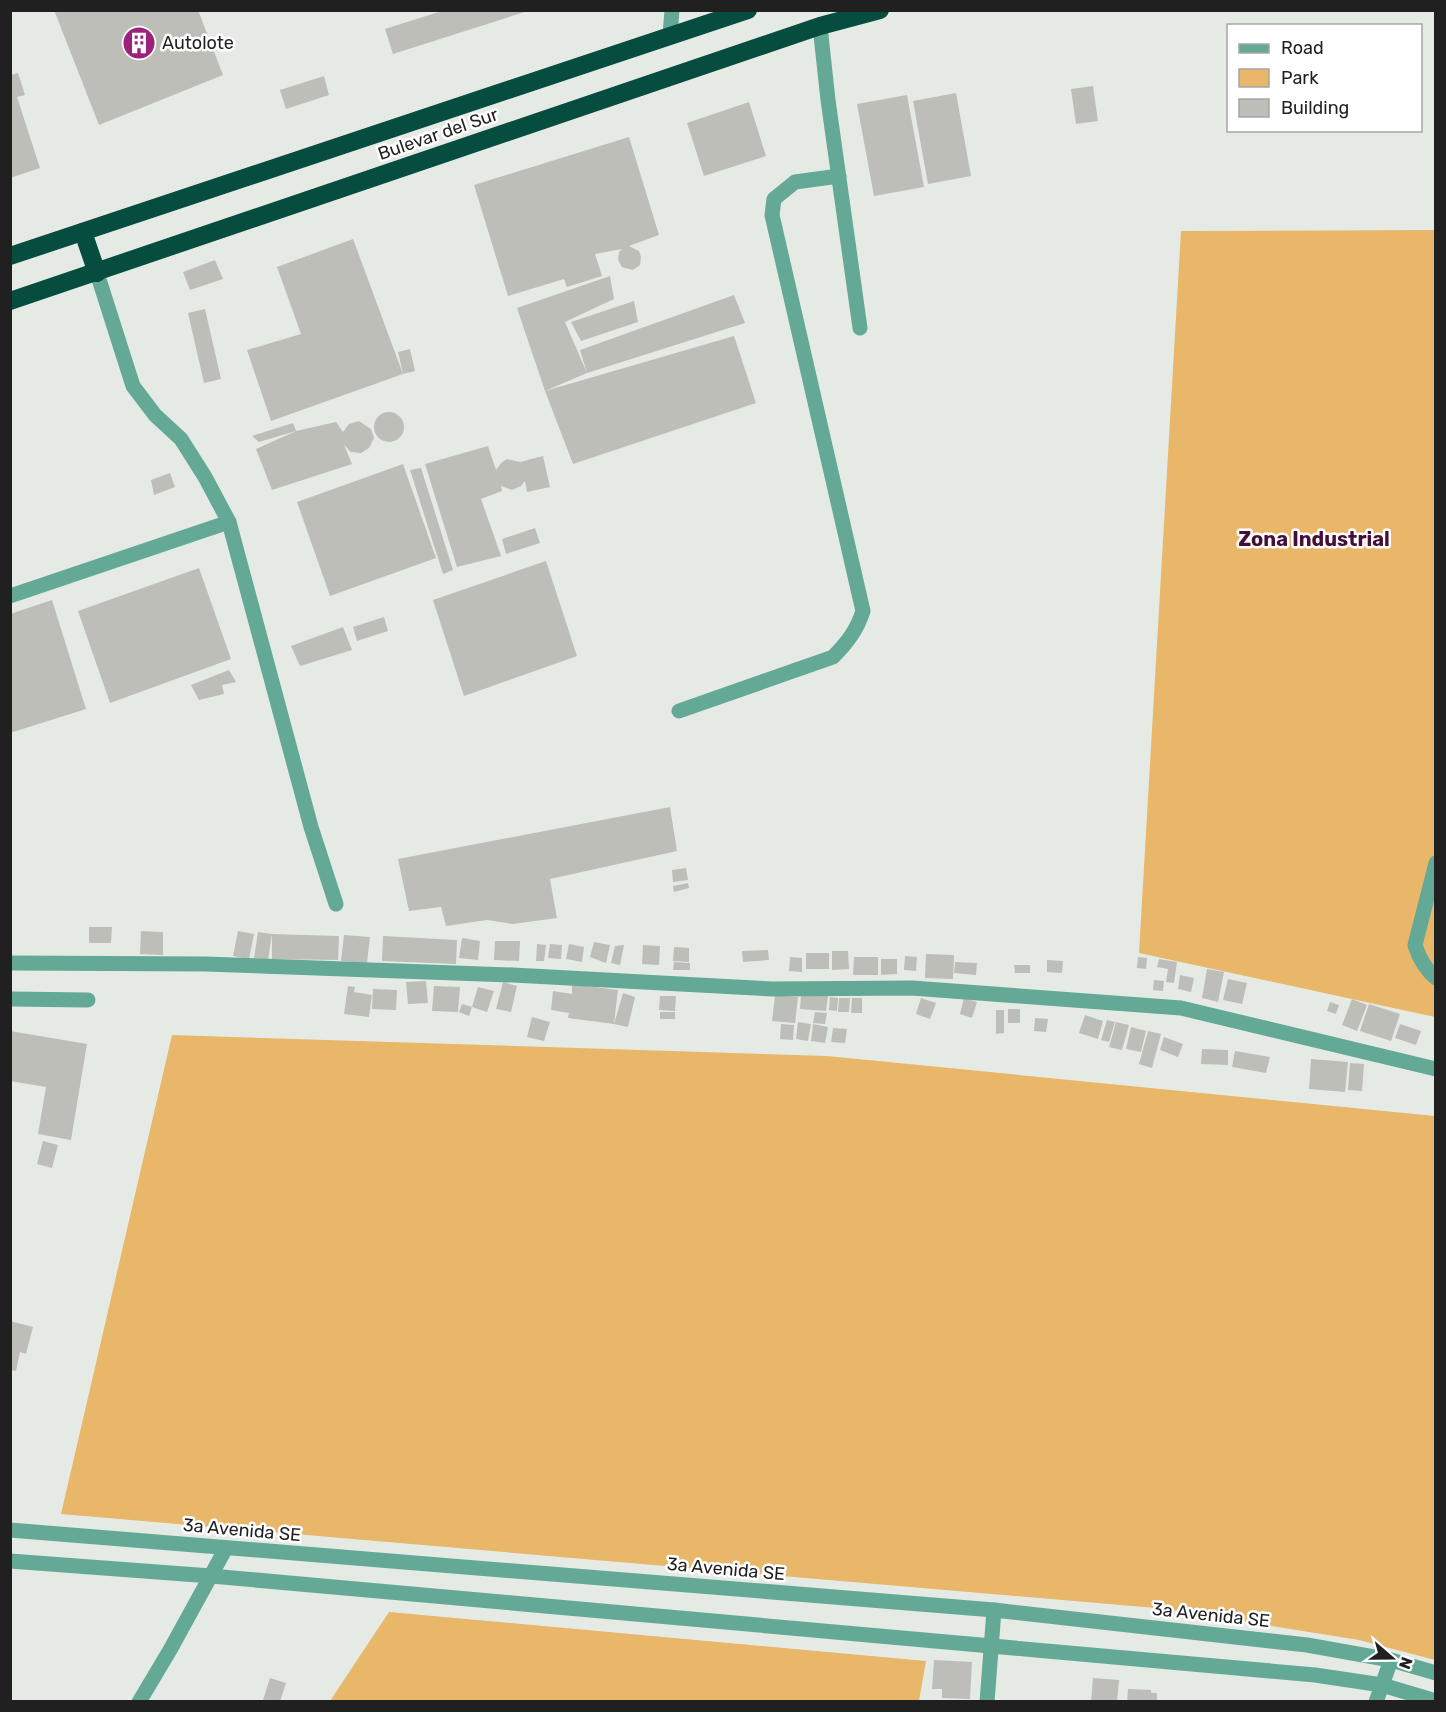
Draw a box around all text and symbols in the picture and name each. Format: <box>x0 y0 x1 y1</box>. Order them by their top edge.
legend <box>1227 24 1422 132</box>
building icon: Autolote <box>121 25 157 61</box>
place label: Autolote <box>162 32 234 54</box>
text: Road <box>1281 37 1324 59</box>
text: Park <box>1281 67 1319 89</box>
text: Building <box>1281 97 1349 119</box>
street label: Bulevar del Sur <box>375 103 501 165</box>
district label: Zona Industrial <box>1238 527 1390 551</box>
street label: 3a Avenida SE <box>182 1514 302 1546</box>
street label: 3a Avenida SE <box>666 1553 786 1585</box>
street label: 3a Avenida SE <box>1151 1598 1271 1632</box>
north arrow <box>1362 1628 1422 1688</box>
text: N <box>1395 1654 1417 1672</box>

